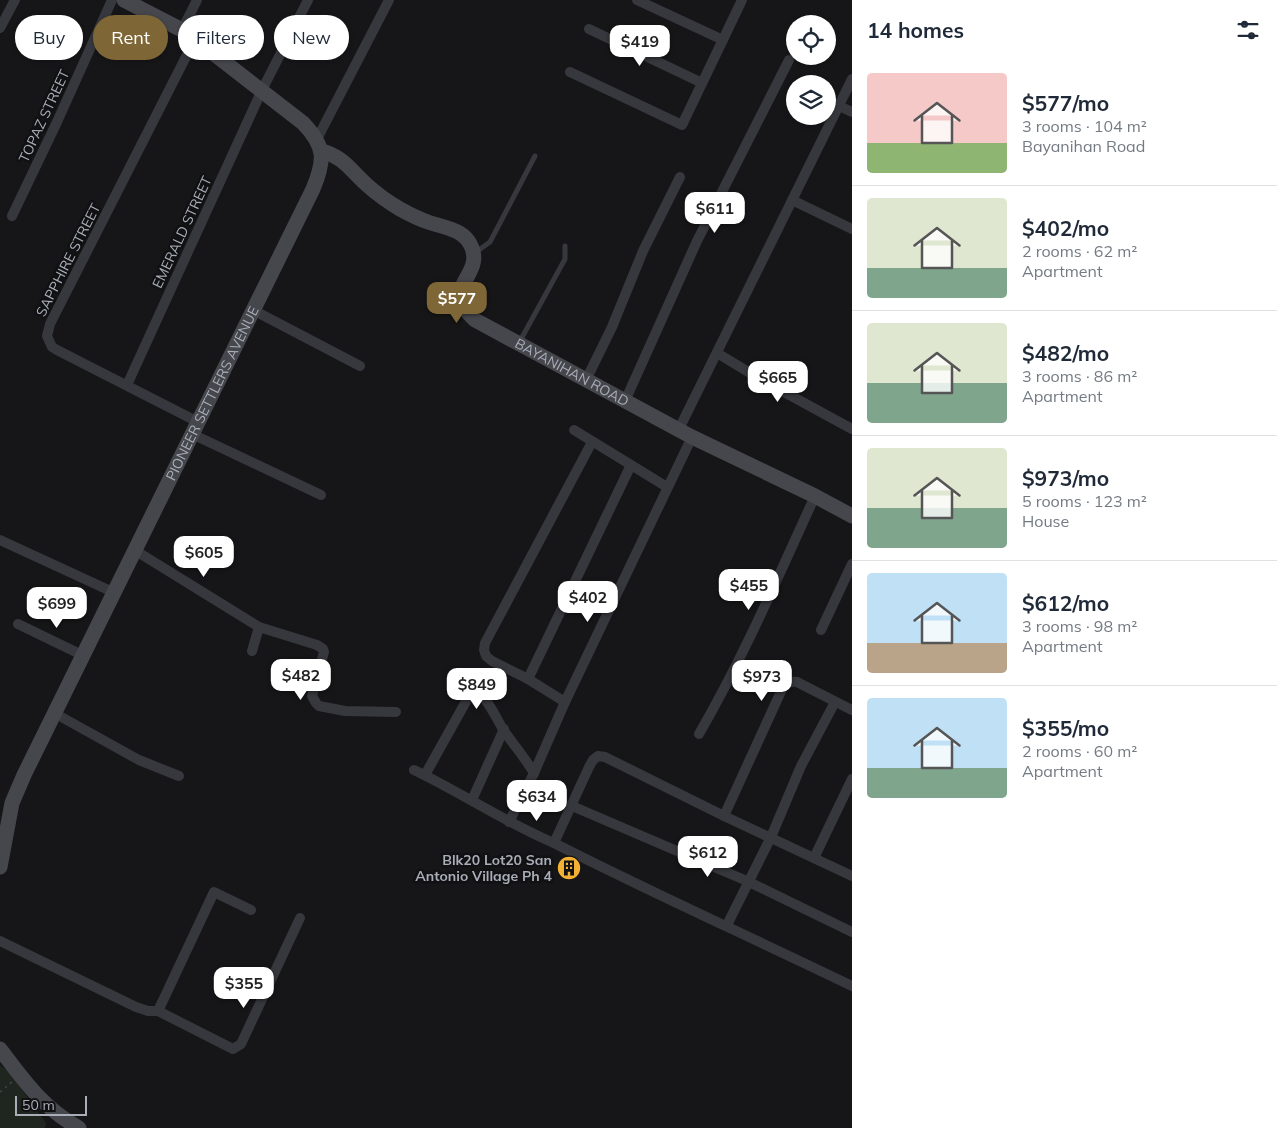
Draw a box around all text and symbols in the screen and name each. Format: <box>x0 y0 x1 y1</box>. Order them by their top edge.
chip: Buy <box>15 15 83 60</box>
chip: Rent <box>93 15 168 60</box>
chip: Filters <box>178 15 264 60</box>
chip: New <box>274 15 349 60</box>
map controls <box>786 15 836 125</box>
button: locate <box>786 15 836 65</box>
icon: filters <box>1234 16 1262 44</box>
text: 14 homes <box>867 17 964 43</box>
pin: $419 <box>610 24 670 67</box>
text: $419 <box>621 31 659 51</box>
street label: TOPAZ STREET <box>15 66 74 165</box>
button: layers <box>786 75 836 125</box>
text: $577/mo <box>1022 90 1109 116</box>
icon: home <box>907 93 967 153</box>
text: 3 rooms · 104 m² <box>1022 116 1147 136</box>
text: Bayanihan Road <box>1022 136 1145 156</box>
street label: EMERALD STREET <box>148 173 216 291</box>
pin: $611 <box>685 192 745 234</box>
text: $611 <box>696 198 734 218</box>
street label: SAPPHIRE STREET <box>32 200 105 320</box>
text: $402/mo <box>1022 215 1109 241</box>
icon: home <box>907 218 967 278</box>
text: 2 rooms · 62 m² <box>1022 241 1137 261</box>
text: Apartment <box>1022 261 1103 281</box>
pin: $577 <box>427 282 487 324</box>
text: $577 <box>438 288 476 308</box>
street label: PIONEER SETTLERS AVENUE <box>162 303 263 484</box>
street label: BAYANIHAN ROAD <box>512 334 632 410</box>
text: $482/mo <box>1022 340 1109 366</box>
icon: home <box>907 343 967 403</box>
pin: $665 <box>748 360 808 403</box>
text: 3 rooms · 86 m² <box>1022 366 1137 386</box>
text: $665 <box>759 367 797 387</box>
text: Apartment <box>1022 386 1103 406</box>
text: $973/mo <box>1022 465 1109 491</box>
icon: home <box>907 468 967 528</box>
text: 5 rooms · 123 m² <box>1022 491 1147 511</box>
text: House <box>1022 511 1069 531</box>
pin: $605 <box>174 536 234 578</box>
text: $605 <box>185 542 223 562</box>
pin: $455 <box>719 568 779 611</box>
text: $455 <box>730 575 768 595</box>
pin: $402 <box>558 580 618 623</box>
pin: $699 <box>27 586 87 629</box>
text: $402 <box>569 587 607 607</box>
text: $612/mo <box>1022 590 1109 616</box>
text: $699 <box>38 593 76 613</box>
icon: home <box>907 593 967 653</box>
text: 3 rooms · 98 m² <box>1022 616 1137 636</box>
text: Apartment <box>1022 636 1103 656</box>
pin: $482 <box>271 658 331 701</box>
pin: $973 <box>732 660 792 702</box>
text: $482 <box>282 665 320 685</box>
text: $973 <box>743 666 781 686</box>
pin: $849 <box>447 668 507 710</box>
text: $849 <box>458 674 496 694</box>
text: $355/mo <box>1022 715 1109 741</box>
icon: home <box>907 718 967 778</box>
text: 2 rooms · 60 m² <box>1022 741 1137 761</box>
text: Apartment <box>1022 761 1103 781</box>
pin: $634 <box>507 780 567 822</box>
text: $634 <box>518 786 556 806</box>
pin: $612 <box>678 836 738 878</box>
text: $612 <box>689 842 727 862</box>
place label: Blk20 Lot20 San Antonio Village Ph 4 <box>415 851 553 885</box>
building icon: Blk20 Lot20 San Antonio Village Ph 4 <box>556 855 582 881</box>
pin: $355 <box>214 966 274 1009</box>
text: $355 <box>225 973 263 993</box>
scale bar <box>15 1093 88 1116</box>
text: 50 m <box>22 1096 55 1114</box>

